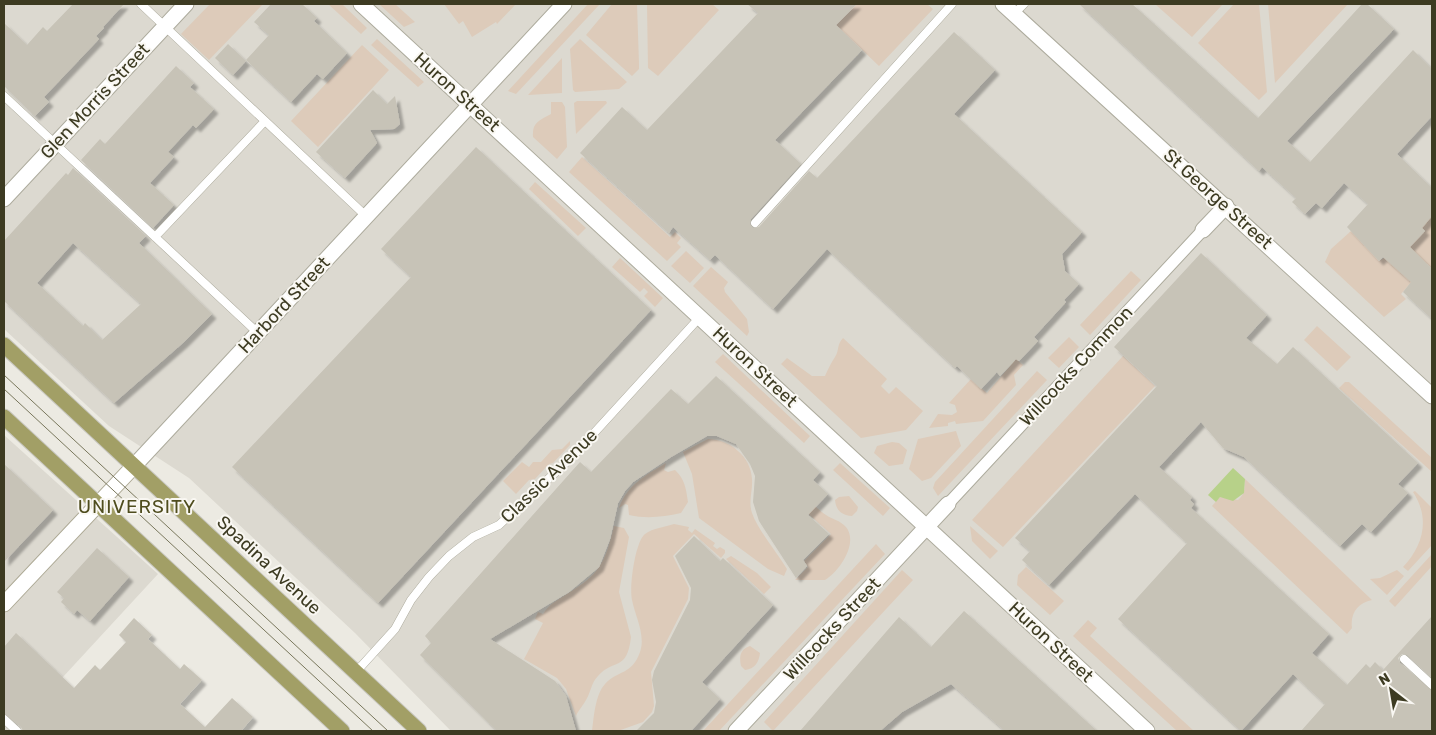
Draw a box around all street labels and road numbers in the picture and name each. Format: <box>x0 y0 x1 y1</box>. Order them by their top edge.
street label: Glen Morris Street <box>36 39 154 163</box>
street label: Huron Street <box>409 48 505 136</box>
street label: St George Street <box>1159 144 1277 254</box>
street label: Harbord Street <box>234 252 334 358</box>
street label: Willcocks Common <box>1015 301 1137 431</box>
street label: Huron Street <box>708 322 802 412</box>
street label: Classic Avenue <box>496 424 602 528</box>
street label: Spadina Avenue <box>212 511 326 619</box>
street label: Willcocks Street <box>779 573 885 685</box>
street label: Huron Street <box>1004 597 1098 687</box>

